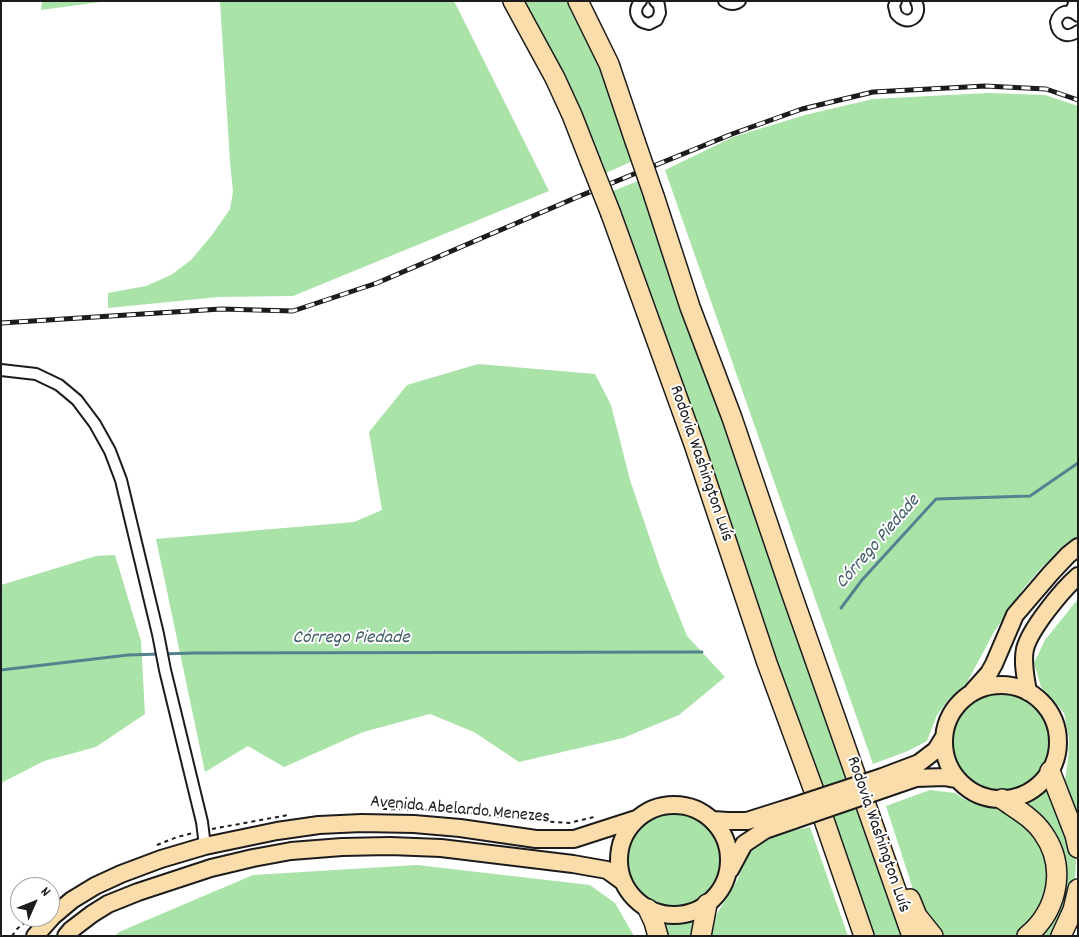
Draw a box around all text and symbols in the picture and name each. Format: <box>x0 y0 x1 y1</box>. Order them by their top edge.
street label: Rodovia Washington Luís <box>663 383 737 545</box>
water label: Córrego Piedade <box>832 491 926 595</box>
water label: Córrego Piedade <box>293 628 409 650</box>
street label: Rodovia Washington Luís <box>840 754 914 916</box>
street label: Avenida Abelardo Menezes <box>369 792 551 830</box>
north arrow <box>10 877 60 927</box>
text: N <box>35 883 55 902</box>

